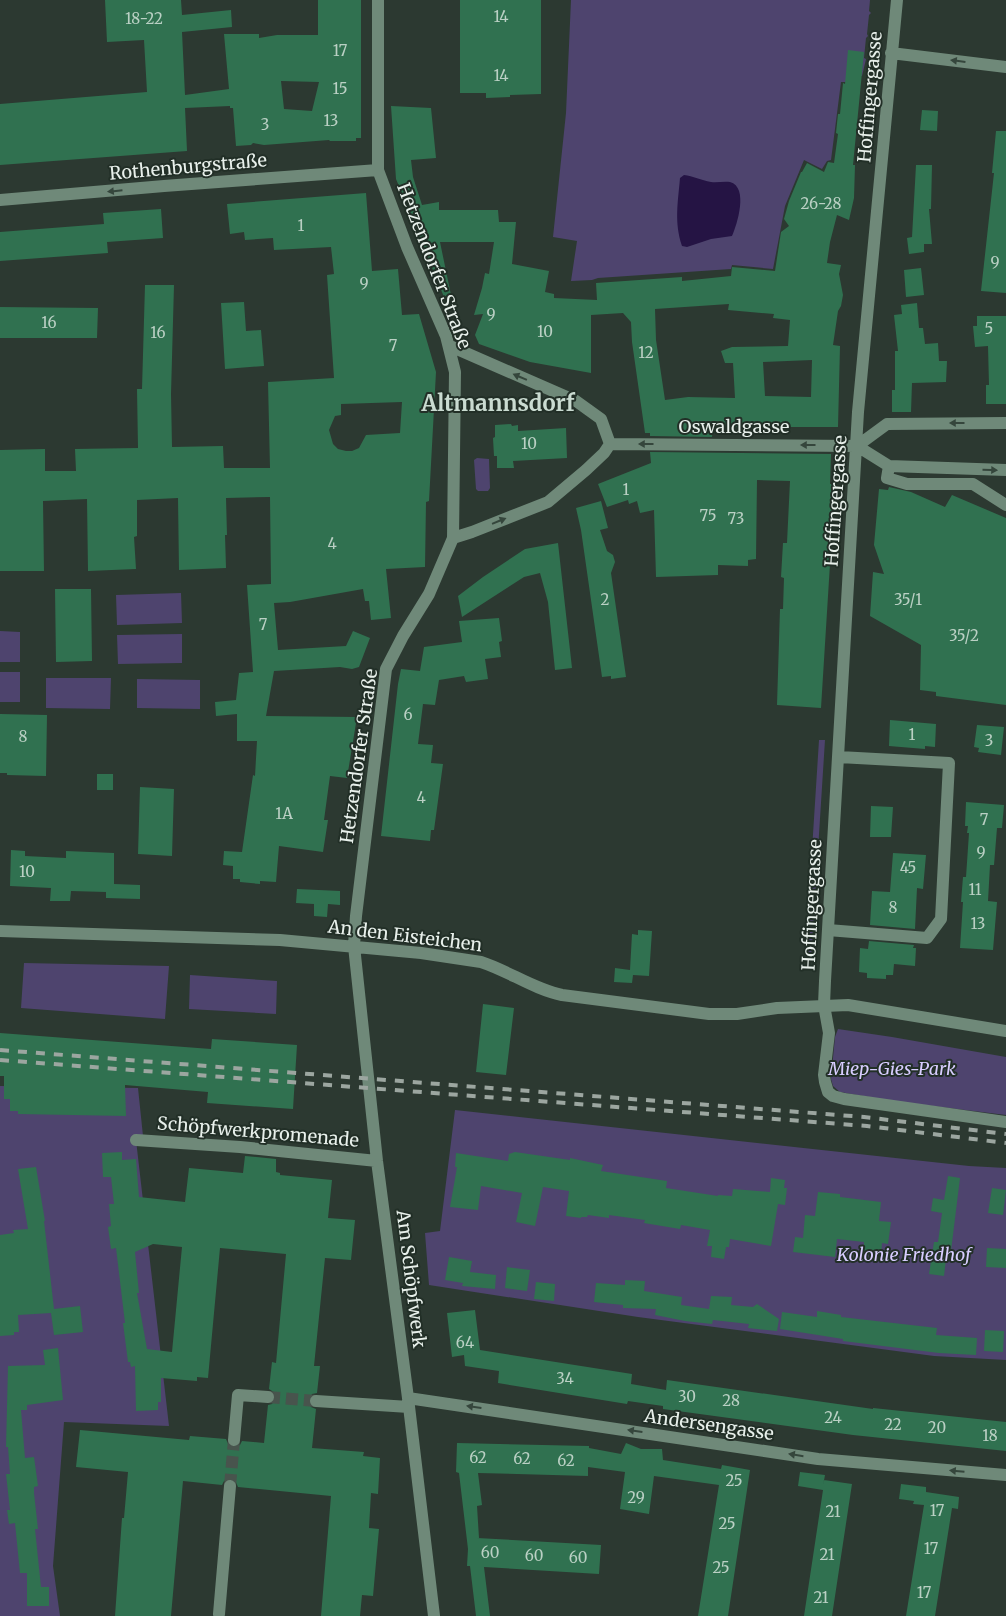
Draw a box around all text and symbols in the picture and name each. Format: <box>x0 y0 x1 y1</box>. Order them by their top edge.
house number: 14 <box>493 7 509 26</box>
house number: 18-22 <box>125 9 163 28</box>
street label: Hoffingergasse <box>852 30 887 164</box>
house number: 17 <box>333 41 348 60</box>
one-way arrow <box>949 57 965 65</box>
house number: 14 <box>493 66 509 85</box>
house number: 15 <box>332 79 348 98</box>
house number: 13 <box>324 111 338 130</box>
house number: 3 <box>261 115 269 134</box>
street label: Rothenburgstraße <box>108 148 268 185</box>
street label: Hetzendorfer Straße <box>392 179 477 352</box>
one-way arrow <box>107 187 123 195</box>
house number: 26-28 <box>801 194 842 213</box>
house number: 1 <box>298 216 305 235</box>
house number: 9 <box>990 253 1000 272</box>
house number: 9 <box>359 274 369 293</box>
house number: 9 <box>486 305 496 324</box>
house number: 16 <box>41 313 57 332</box>
house number: 5 <box>985 319 993 338</box>
house number: 10 <box>537 322 553 341</box>
house number: 16 <box>150 323 166 342</box>
house number: 7 <box>389 336 398 355</box>
house number: 12 <box>638 343 654 362</box>
one-way arrow <box>513 372 527 380</box>
district label: Altmannsdorf <box>420 389 576 417</box>
street label: Oswaldgasse <box>679 415 789 438</box>
one-way arrow <box>949 419 965 427</box>
house number: 10 <box>521 434 537 453</box>
street label: Hoffingergasse <box>819 434 852 567</box>
one-way arrow <box>638 440 654 448</box>
one-way arrow <box>800 441 816 449</box>
one-way arrow <box>982 466 998 474</box>
house number: 1 <box>623 480 630 499</box>
house number: 75 <box>700 506 716 525</box>
house number: 73 <box>728 509 744 528</box>
one-way arrow <box>492 517 507 525</box>
house number: 4 <box>327 534 337 553</box>
house number: 2 <box>601 590 610 609</box>
house number: 35/1 <box>894 590 922 609</box>
house number: 7 <box>259 615 268 634</box>
house number: 35/2 <box>949 626 979 645</box>
street label: Hetzendorfer Straße <box>335 667 382 845</box>
house number: 6 <box>403 705 413 724</box>
house number: 1 <box>909 725 916 744</box>
house number: 8 <box>19 727 28 746</box>
house number: 3 <box>985 731 993 750</box>
house number: 4 <box>416 788 426 807</box>
house number: 1A <box>275 804 293 823</box>
house number: 7 <box>980 810 989 829</box>
street label: Hoffingergasse <box>797 839 826 971</box>
house number: 9 <box>976 843 986 862</box>
house number: 45 <box>900 858 916 877</box>
house number: 10 <box>19 862 35 881</box>
house number: 11 <box>968 880 982 899</box>
house number: 8 <box>889 898 898 917</box>
house number: 13 <box>971 914 985 933</box>
street label: An den Eisteichen <box>326 915 484 956</box>
park label: Miep-Gies-Park <box>827 1057 956 1080</box>
street label: Schöpfwerkpromenade <box>156 1111 360 1152</box>
street label: Am Schöpfwerk <box>391 1208 431 1350</box>
park label: Kolonie Friedhof <box>836 1243 973 1266</box>
house number: 64 <box>456 1333 474 1352</box>
house number: 34 <box>556 1369 574 1388</box>
house number: 30 <box>678 1387 696 1406</box>
house number: 28 <box>722 1391 740 1410</box>
one-way arrow <box>466 1403 482 1411</box>
street label: Andersengasse <box>642 1404 775 1445</box>
house number: 24 <box>824 1408 842 1427</box>
house number: 22 <box>884 1415 902 1434</box>
house number: 20 <box>928 1418 946 1437</box>
house number: 18 <box>982 1426 998 1445</box>
one-way arrow <box>627 1427 643 1435</box>
house number: 62 <box>469 1448 487 1467</box>
house number: 62 <box>513 1449 531 1468</box>
house number: 62 <box>557 1451 575 1470</box>
one-way arrow <box>787 1451 803 1459</box>
one-way arrow <box>949 1467 965 1475</box>
house number: 25 <box>725 1471 743 1490</box>
house number: 29 <box>627 1488 645 1507</box>
house number: 17 <box>930 1501 945 1520</box>
house number: 21 <box>825 1502 841 1521</box>
house number: 25 <box>718 1514 736 1533</box>
house number: 17 <box>924 1539 939 1558</box>
house number: 60 <box>481 1543 499 1562</box>
house number: 21 <box>819 1545 835 1564</box>
house number: 60 <box>525 1546 543 1565</box>
house number: 60 <box>569 1548 587 1567</box>
house number: 25 <box>712 1558 730 1577</box>
house number: 17 <box>917 1583 932 1602</box>
house number: 21 <box>813 1588 829 1607</box>

